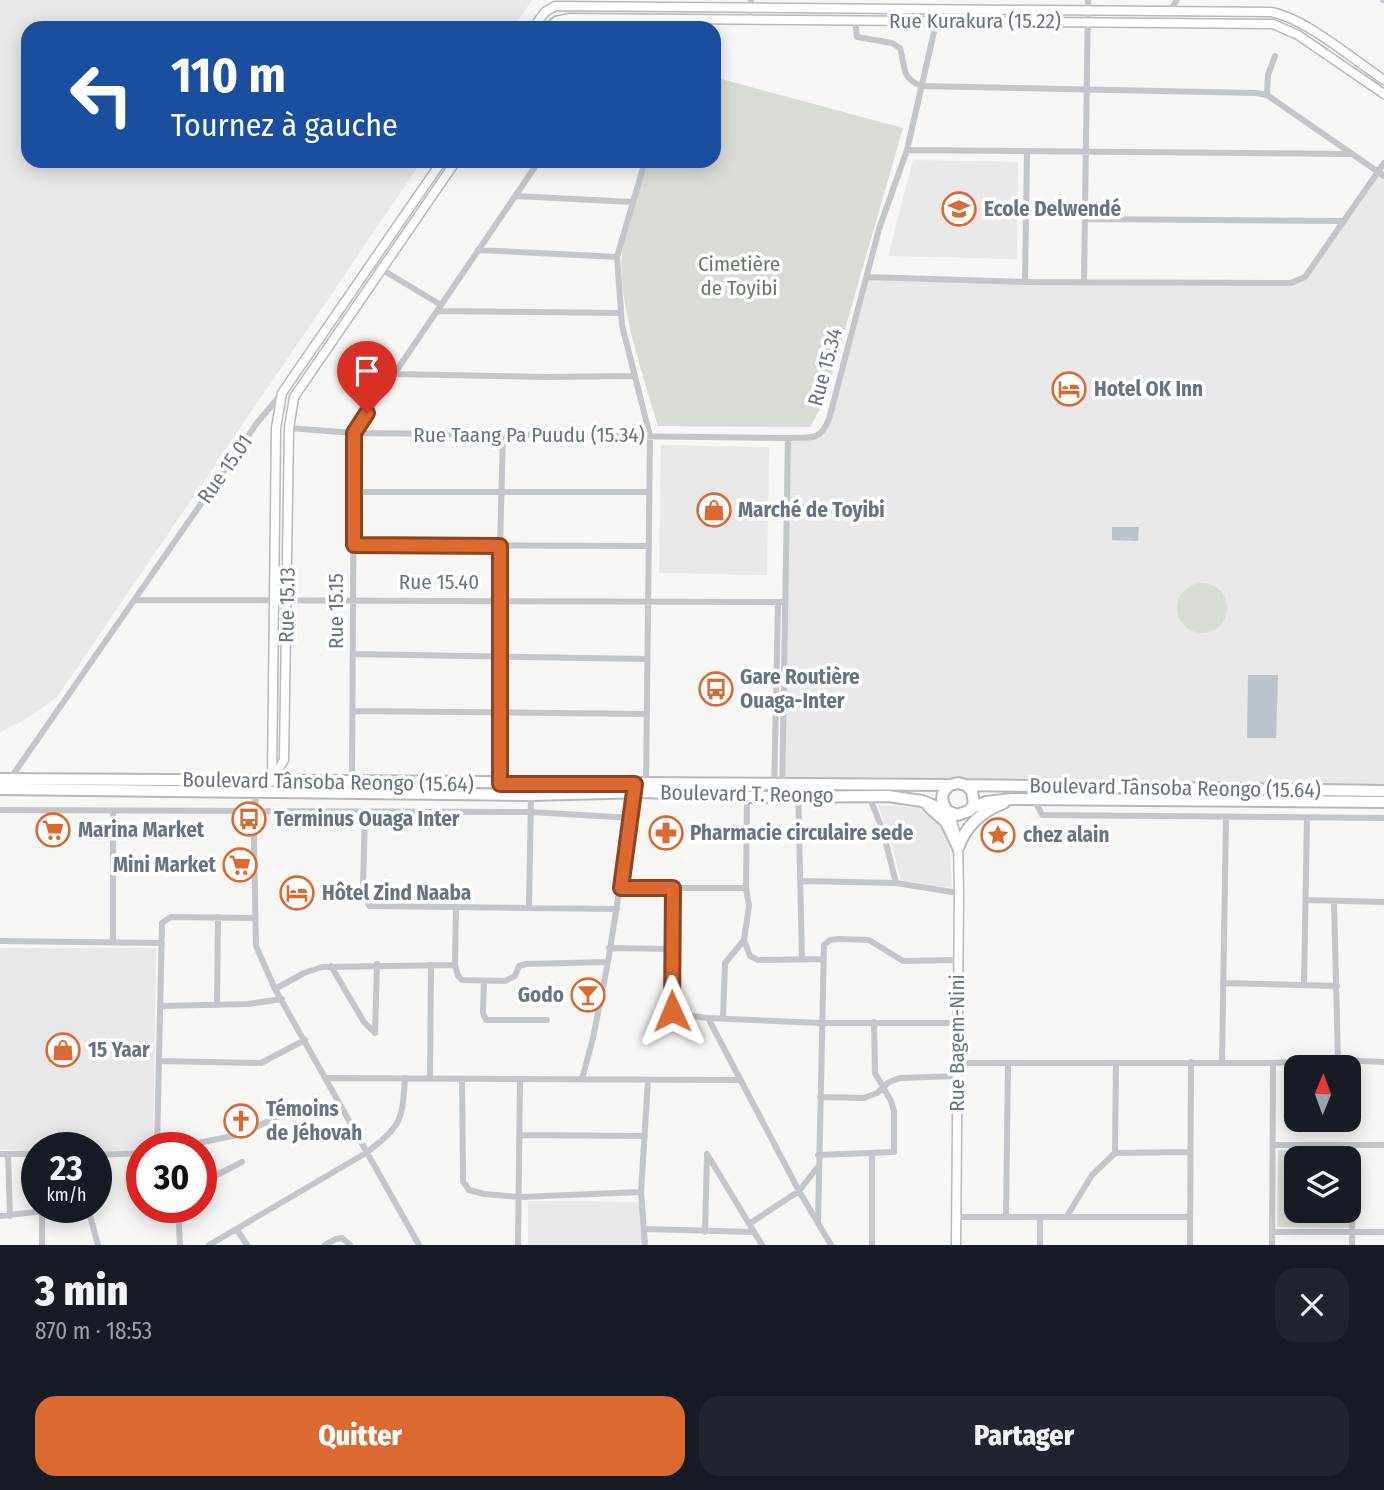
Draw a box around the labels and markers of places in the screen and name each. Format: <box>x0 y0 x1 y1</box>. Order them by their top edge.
school or university icon: Ecole Delwendé <box>940 190 978 228</box>
place label: Ecole Delwendé <box>984 196 1122 222</box>
pin <box>337 341 397 413</box>
hotel icon: Hotel OK Inn <box>1050 370 1088 408</box>
place label: Hotel OK Inn <box>1094 376 1203 402</box>
shop icon: Marché de Toyibi <box>695 491 733 529</box>
place label: Marché de Toyibi <box>738 497 885 523</box>
place label: Gare Routière Ouaga-Inter <box>740 664 860 714</box>
bus stop icon: Gare Routière Ouaga-Inter <box>697 670 735 708</box>
bus stop icon: Terminus Ouaga Inter <box>230 800 268 838</box>
place label: Terminus Ouaga Inter <box>274 806 460 832</box>
supermarket icon: Marina Market <box>34 811 72 849</box>
pharmacy icon: Pharmacie circulaire sede <box>647 814 685 852</box>
place icon: chez alain <box>979 816 1017 854</box>
place label: Marina Market <box>78 817 205 843</box>
place label: Pharmacie circulaire sede <box>690 820 914 846</box>
place label: chez alain <box>1023 822 1110 848</box>
supermarket icon: Mini Market <box>221 846 259 884</box>
place label: Mini Market <box>113 852 217 878</box>
hotel icon: Hôtel Zind Naaba <box>278 874 316 912</box>
place label: Hôtel Zind Naaba <box>322 880 471 906</box>
bar icon: Godo <box>569 976 607 1014</box>
place label: Godo <box>518 982 564 1008</box>
shop icon: 15 Yaar <box>44 1031 82 1069</box>
place label: 15 Yaar <box>88 1037 150 1063</box>
place label: Témoins de Jéhovah <box>266 1096 362 1146</box>
church icon: Témoins de Jéhovah <box>222 1102 260 1140</box>

